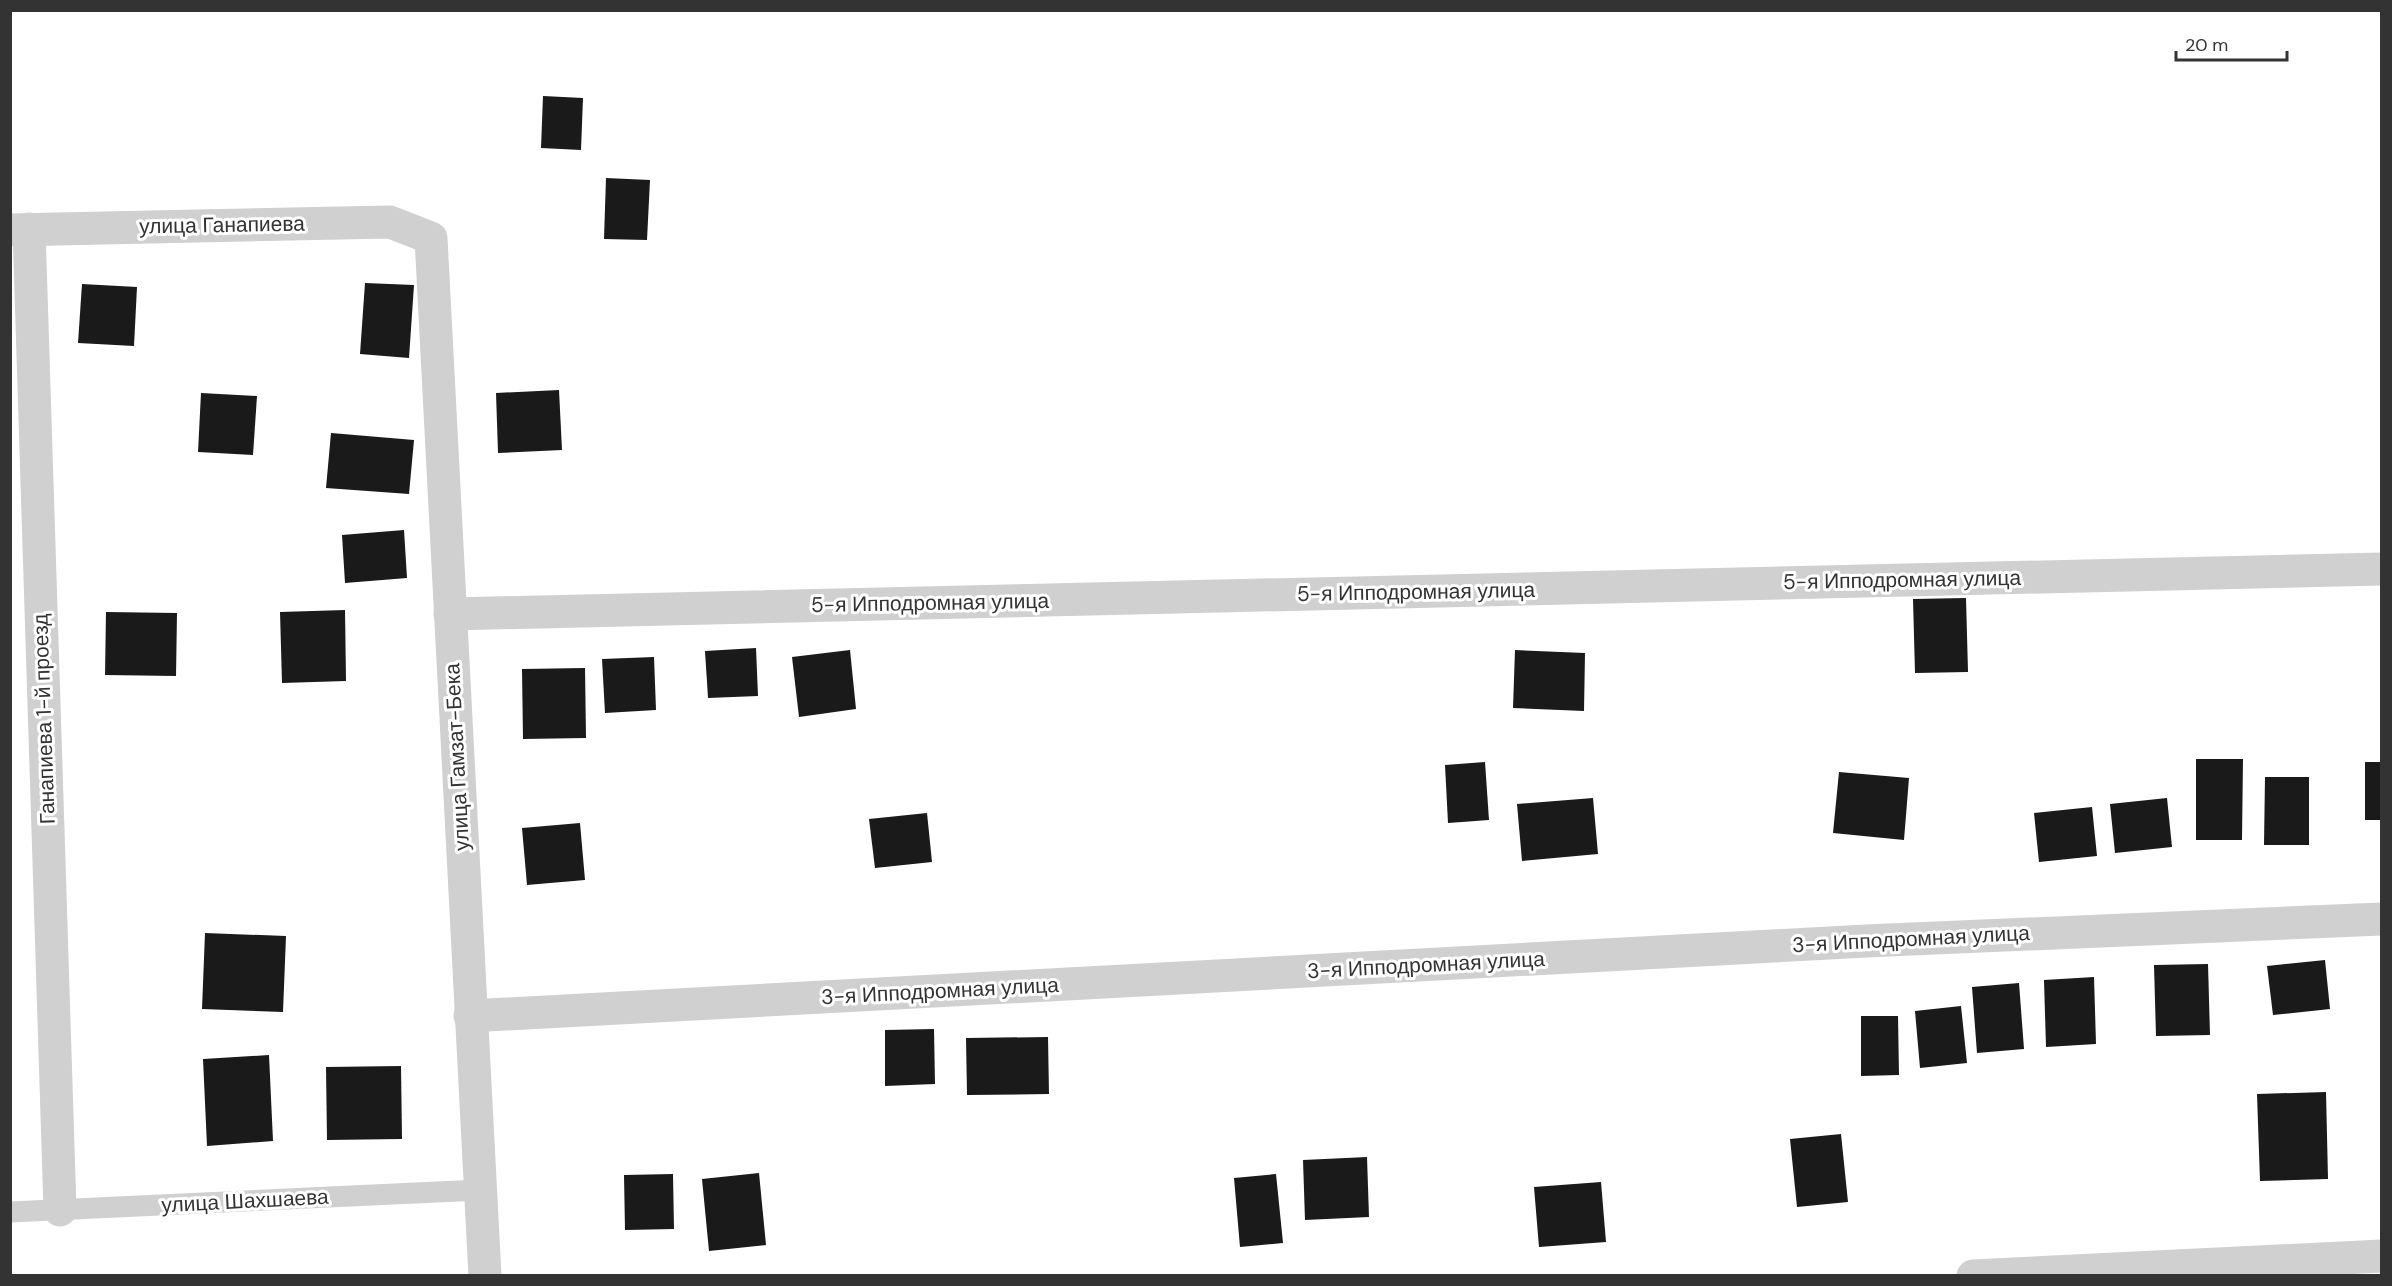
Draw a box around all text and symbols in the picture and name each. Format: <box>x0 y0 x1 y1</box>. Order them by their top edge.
scale bar <box>2176 24 2287 62</box>
text: 20 m <box>2185 33 2228 57</box>
street label: улица Ганапиева <box>139 210 305 240</box>
street label: 5-я Ипподромная улица <box>1783 564 2022 596</box>
street label: 5-я Ипподромная улица <box>1297 576 1536 608</box>
street label: 5-я Ипподромная улица <box>811 587 1050 619</box>
street label: Ганапиева 1-й проезд <box>26 613 62 825</box>
street label: улица Гамзат-Бека <box>438 662 476 852</box>
street label: 3-я Ипподромная улица <box>1792 919 2031 959</box>
street label: 3-я Ипподромная улица <box>1307 945 1546 985</box>
street label: 3-я Ипподромная улица <box>821 971 1060 1011</box>
street label: улица Шахшаева <box>161 1183 330 1219</box>

